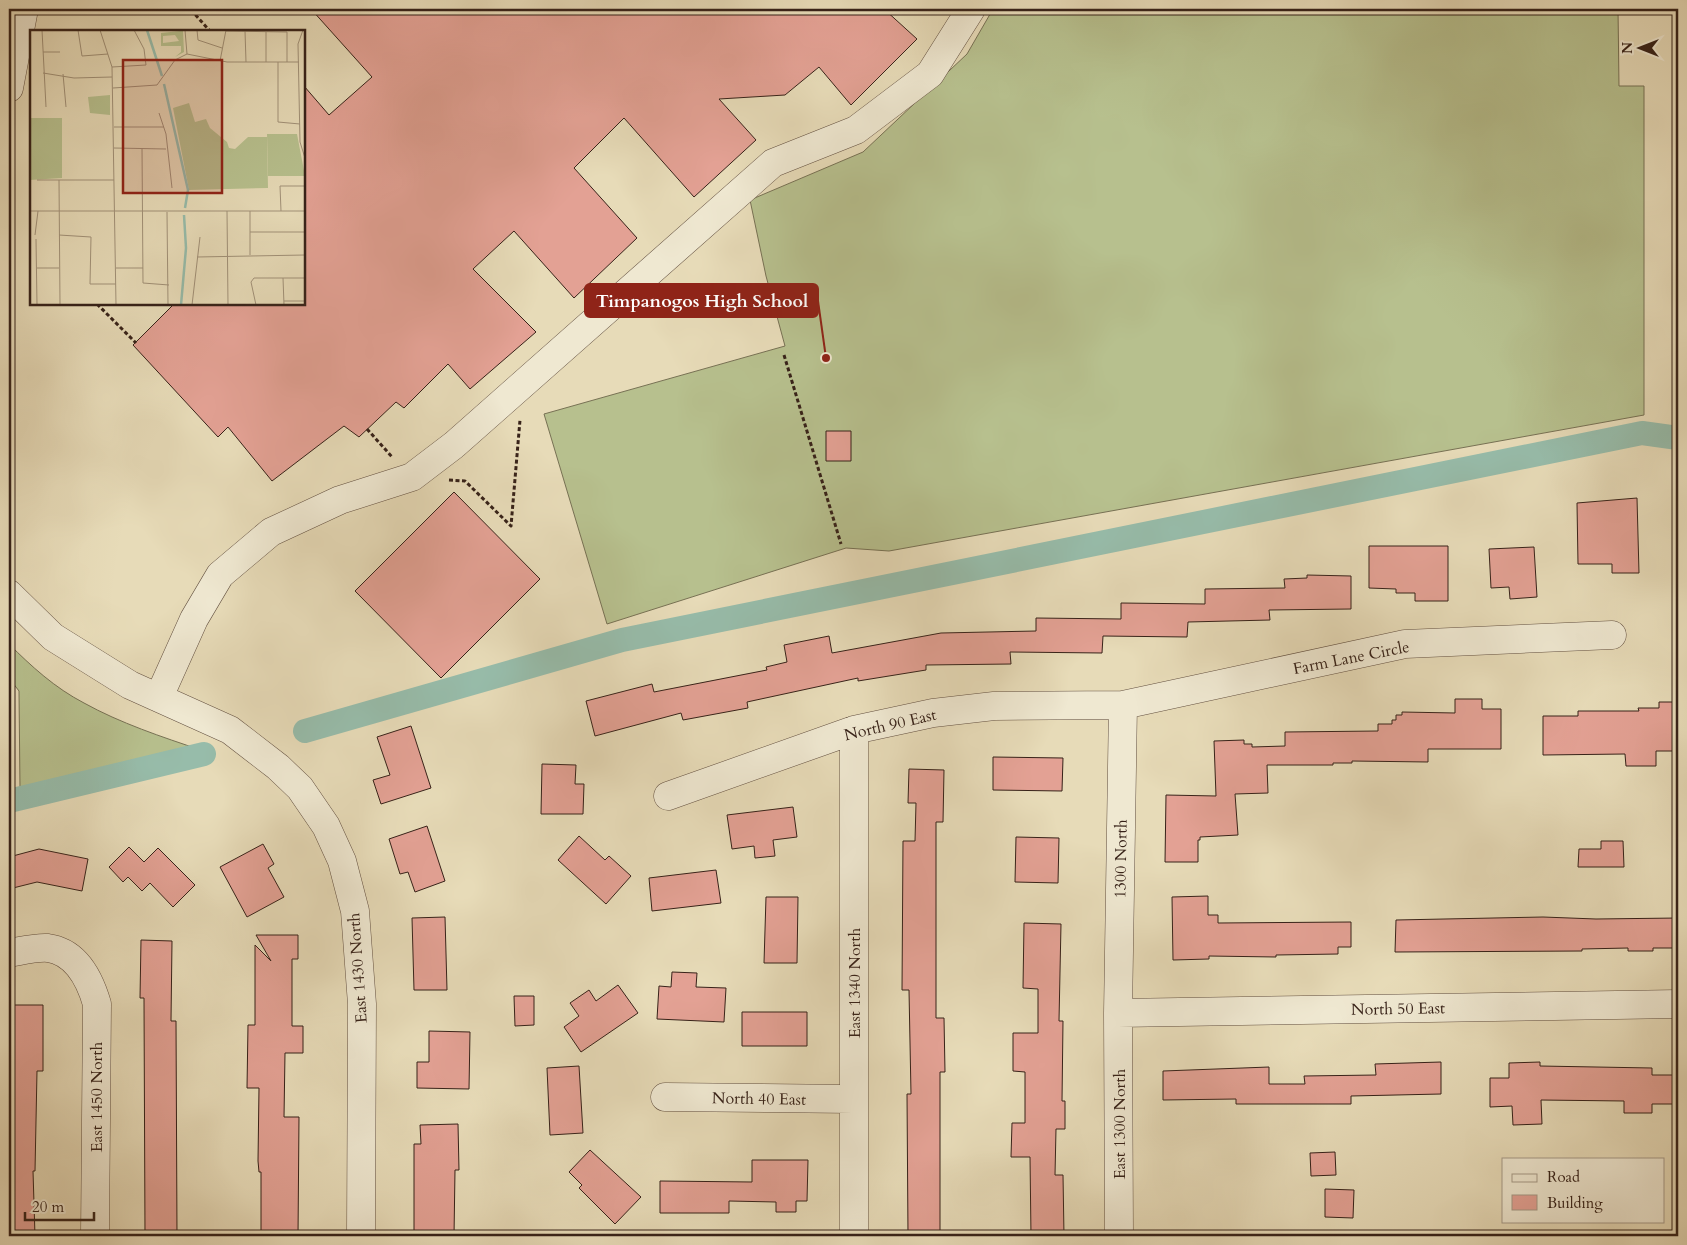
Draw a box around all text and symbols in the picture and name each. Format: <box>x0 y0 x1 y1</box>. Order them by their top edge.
north arrow <box>1614 22 1664 72</box>
inset map <box>30 30 305 305</box>
text: N <box>1618 42 1637 54</box>
callout: Timpanogos High School <box>585 284 818 317</box>
text: Timpanogos High School <box>596 289 808 314</box>
street label: Farm Lane Circle <box>1291 636 1411 680</box>
street label: North 90 East <box>842 704 939 746</box>
street label: 1300 North <box>1109 819 1133 899</box>
street label: East 1430 North <box>343 912 373 1024</box>
street label: East 1340 North <box>844 928 866 1038</box>
street label: North 50 East <box>1351 997 1445 1021</box>
street label: East 1450 North <box>86 1042 108 1152</box>
street label: East 1300 North <box>1109 1069 1131 1179</box>
street label: North 40 East <box>712 1087 806 1111</box>
legend <box>1502 1158 1664 1222</box>
text: Road <box>1547 1167 1580 1187</box>
scale bar <box>25 1190 94 1222</box>
text: Building <box>1547 1193 1603 1213</box>
text: 20 m <box>32 1197 64 1217</box>

